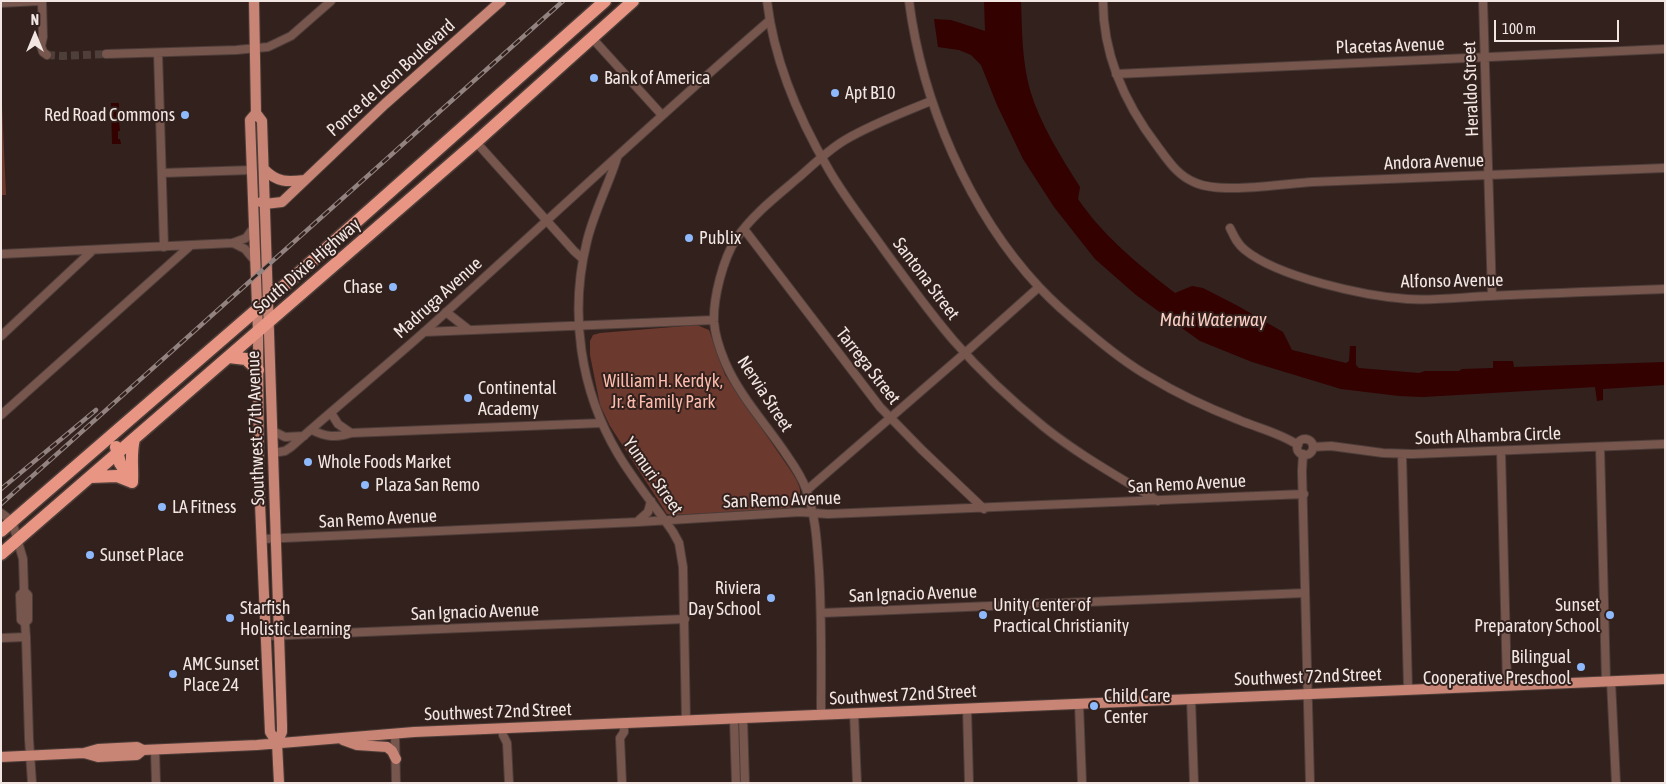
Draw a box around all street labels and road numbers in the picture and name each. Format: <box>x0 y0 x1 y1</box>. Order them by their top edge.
street label: Ponce de Leon Boulevard <box>323 15 459 141</box>
street label: Placetas Avenue <box>1335 33 1445 59</box>
street label: Heraldo Street <box>1459 41 1483 137</box>
street label: Andora Avenue <box>1384 149 1484 175</box>
street label: South Dixie Highway <box>249 214 365 318</box>
street label: Santona Street <box>888 234 964 324</box>
street label: Madruga Avenue <box>390 253 486 343</box>
street label: Alfonso Avenue <box>1400 269 1504 293</box>
street label: Tarrega Street <box>831 323 905 409</box>
street label: Southwest 57th Avenue <box>243 350 269 506</box>
street label: Nervia Street <box>733 352 797 436</box>
street label: South Alhambra Circle <box>1415 423 1561 449</box>
street label: Yumuri Street <box>618 433 688 519</box>
street label: San Remo Avenue <box>1128 470 1246 498</box>
street label: San Remo Avenue <box>723 487 841 513</box>
street label: San Remo Avenue <box>319 505 437 533</box>
street label: San Ignacio Avenue <box>849 581 977 607</box>
street label: San Ignacio Avenue <box>411 599 539 625</box>
street label: Southwest 72nd Street <box>1234 664 1382 690</box>
street label: Southwest 72nd Street <box>829 680 977 710</box>
street label: Southwest 72nd Street <box>424 699 572 725</box>

